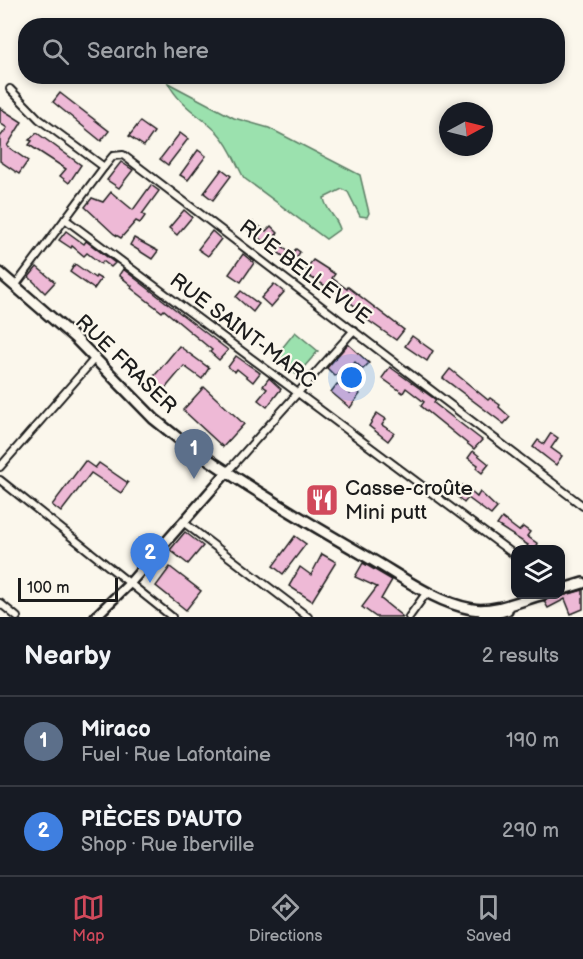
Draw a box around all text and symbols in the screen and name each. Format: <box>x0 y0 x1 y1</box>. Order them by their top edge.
search box <box>18 18 565 84</box>
icon: search <box>39 35 72 68</box>
text: Search here <box>87 38 209 65</box>
north arrow <box>439 102 493 156</box>
street label: RUE BELLEVUE <box>234 214 376 330</box>
street label: RUE SAINT-MARC <box>165 268 321 394</box>
street label: RUE FRASER <box>70 309 182 419</box>
your location <box>337 363 366 392</box>
pin: 1 <box>174 430 214 479</box>
place label: Casse-croûte Mini putt <box>345 476 473 525</box>
restaurant icon: Casse-croûte Mini putt <box>304 482 340 518</box>
pin: 2 <box>130 534 170 583</box>
map controls <box>511 545 565 599</box>
button: layers <box>511 545 565 599</box>
scale bar <box>18 575 118 602</box>
text: 100 m <box>27 579 70 598</box>
text: Nearby <box>24 641 111 672</box>
text: 2 results <box>482 644 559 668</box>
text: Miraco <box>81 716 151 743</box>
text: 1 <box>39 729 48 753</box>
text: 190 m <box>506 729 559 753</box>
text: Fuel · Rue Lafontaine <box>81 743 271 767</box>
text: PIÈCES D'AUTO <box>81 806 242 833</box>
text: 2 <box>38 819 49 843</box>
text: 290 m <box>502 819 559 843</box>
text: Shop · Rue Iberville <box>81 833 254 857</box>
tab: Map <box>72 891 105 946</box>
tab: Directions <box>249 891 322 946</box>
tab: Saved <box>466 891 511 946</box>

